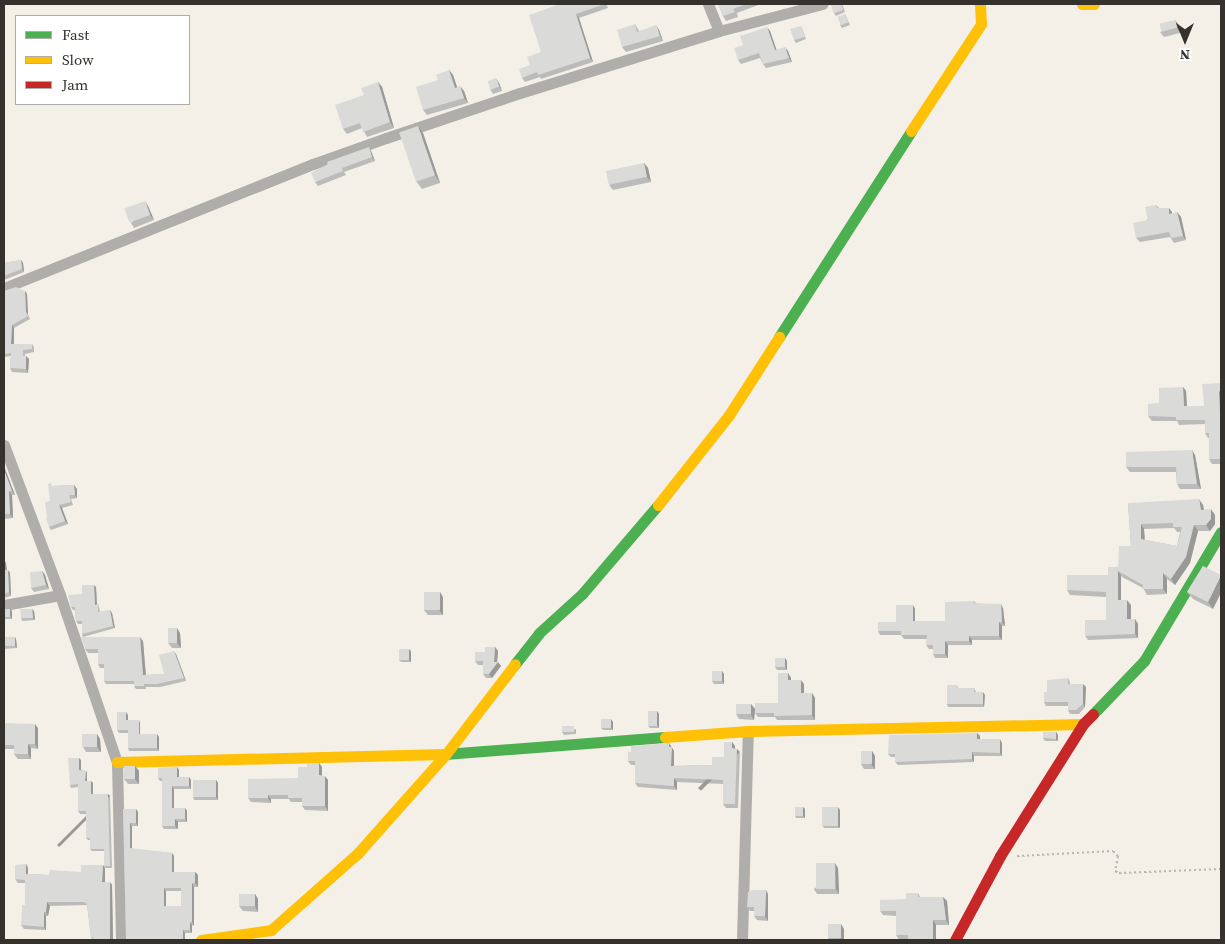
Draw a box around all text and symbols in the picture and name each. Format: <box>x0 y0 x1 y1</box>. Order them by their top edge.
legend <box>15 15 190 105</box>
north arrow <box>1160 15 1210 65</box>
text: Fast <box>62 24 89 45</box>
text: N <box>1180 45 1190 65</box>
text: Slow <box>62 49 94 70</box>
text: Jam <box>62 74 88 95</box>

